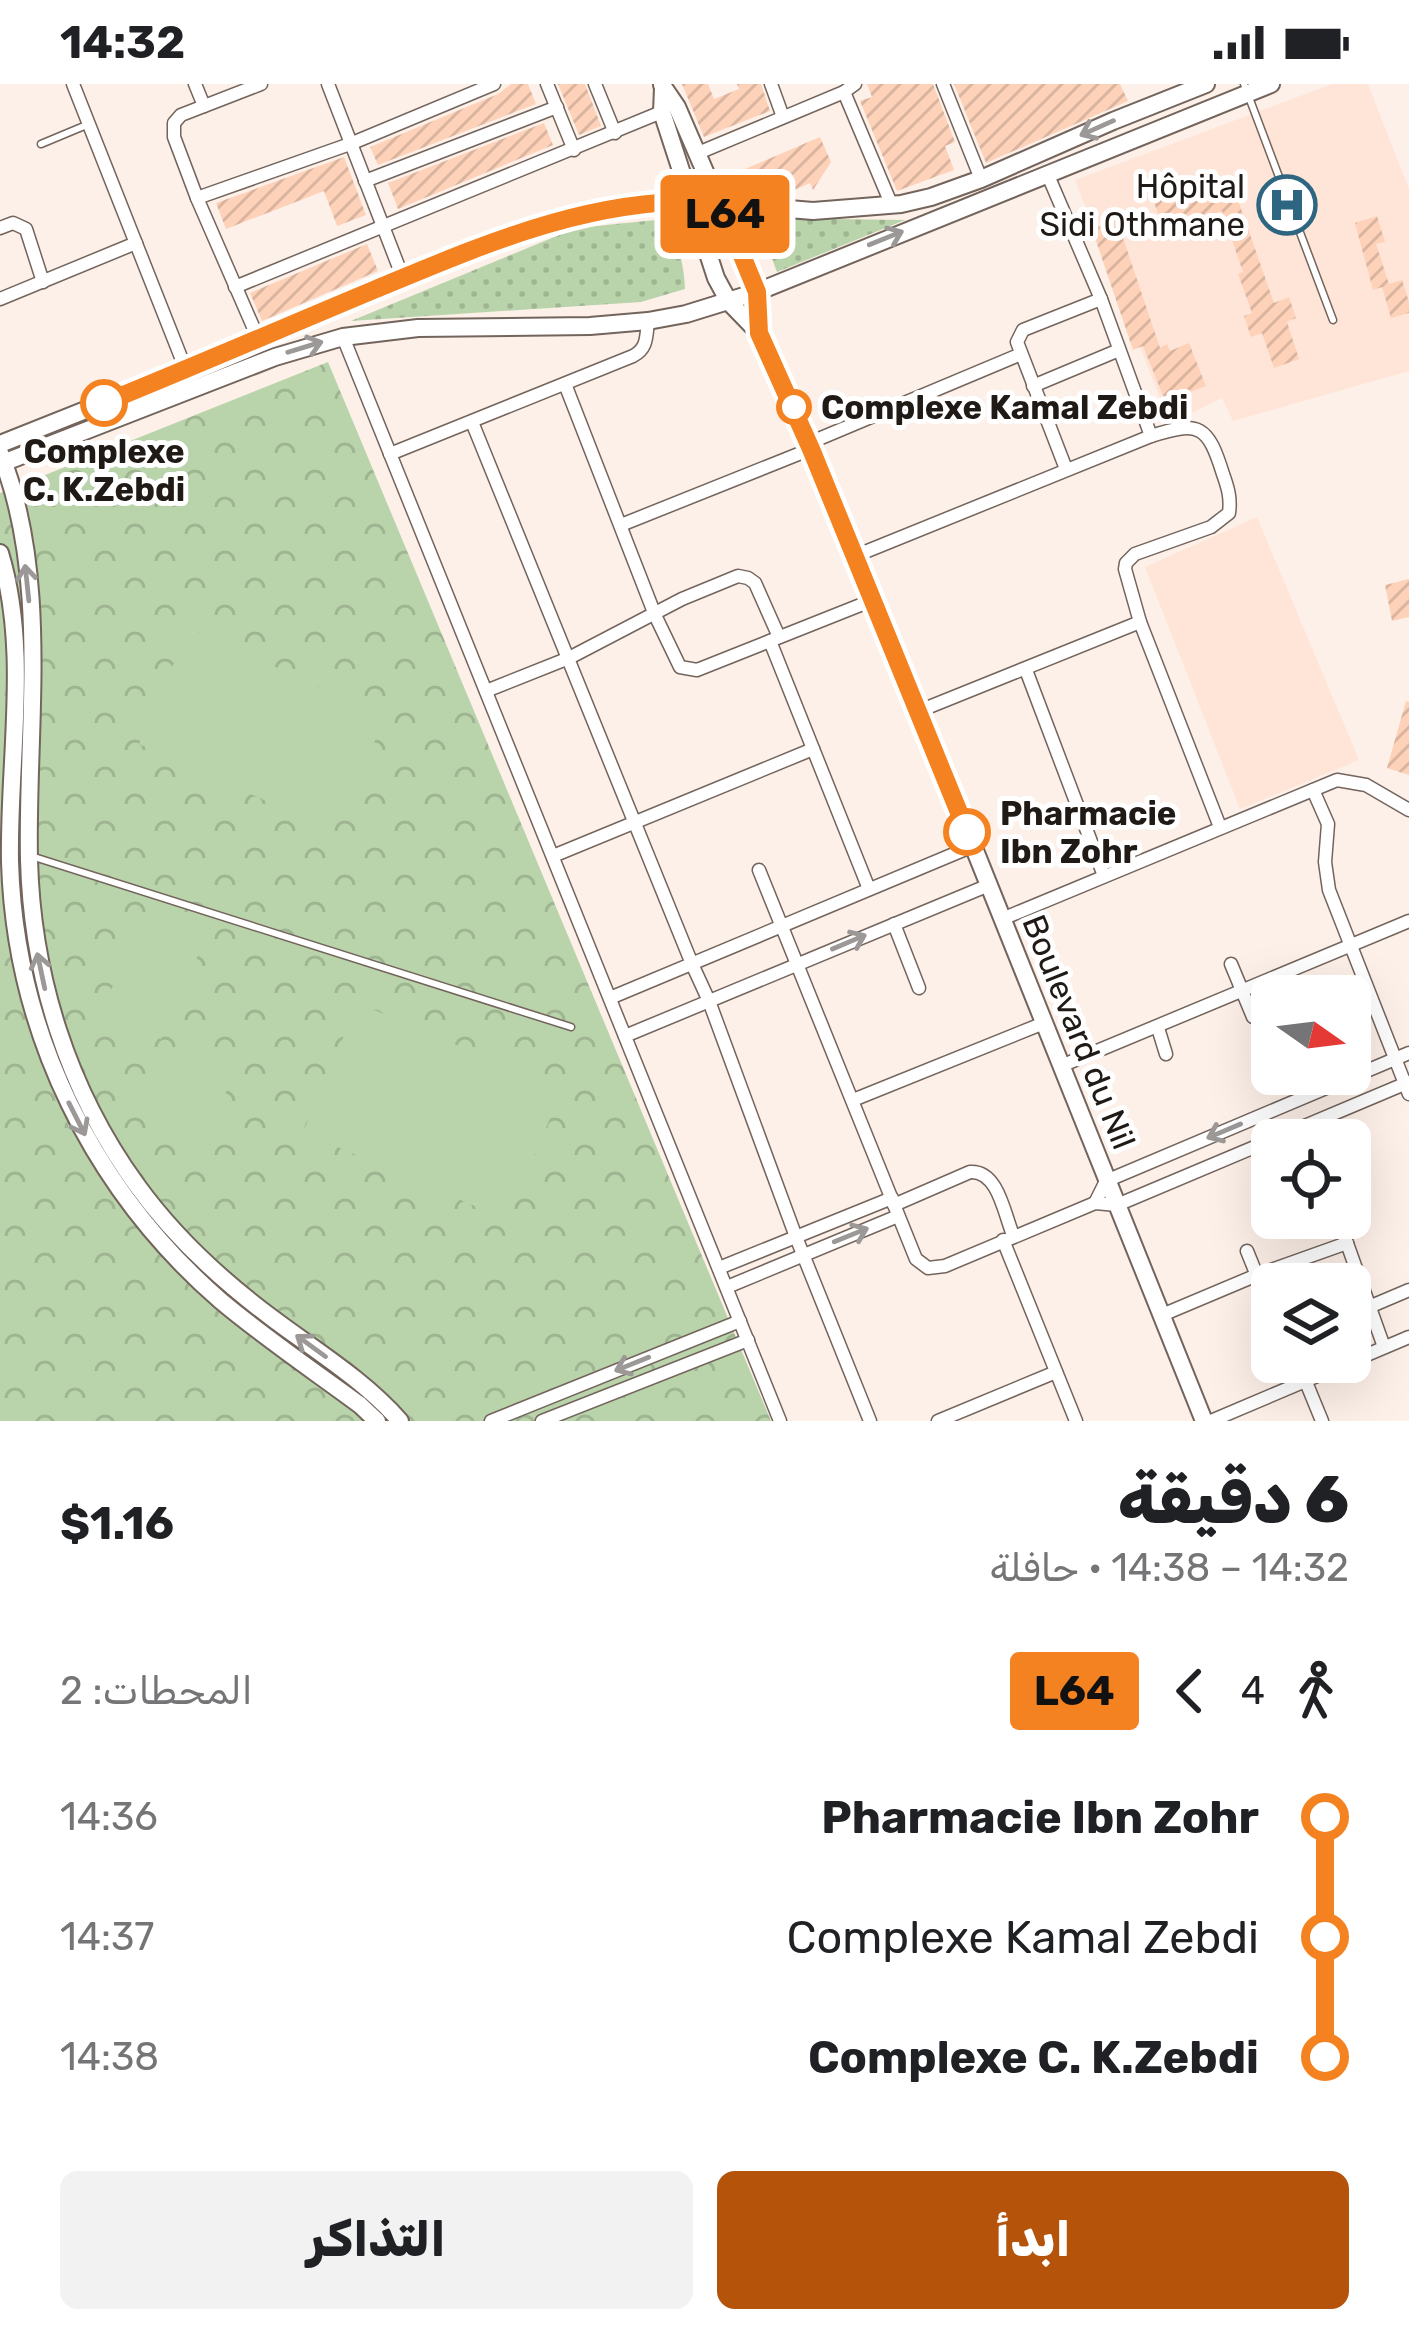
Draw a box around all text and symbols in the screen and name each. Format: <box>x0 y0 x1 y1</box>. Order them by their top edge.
text: 14:32 <box>60 16 185 69</box>
one-way arrow <box>1080 119 1117 140</box>
place label: Hôpital Sidi Othmane <box>1039 167 1245 244</box>
hospital icon: Hôpital Sidi Othmane <box>1256 174 1318 236</box>
line badge: L64 <box>656 175 794 253</box>
text: L64 <box>684 189 766 239</box>
one-way arrow <box>867 226 904 247</box>
one-way arrow <box>285 335 323 357</box>
marker: Complexe C. K.Zebdi <box>82 381 126 425</box>
place label: Complexe Kamal Zebdi <box>821 388 1188 427</box>
marker: Complexe Kamal Zebdi <box>778 391 810 423</box>
place label: Complexe C. K.Zebdi <box>23 432 185 509</box>
one-way arrow <box>15 564 38 603</box>
place label: Pharmacie Ibn Zohr <box>1000 794 1176 871</box>
marker: Pharmacie Ibn Zohr <box>945 810 989 854</box>
street label: Boulevard du Nil <box>1014 909 1144 1155</box>
one-way arrow <box>830 930 867 951</box>
one-way arrow <box>29 953 52 991</box>
north arrow <box>1251 975 1371 1095</box>
map controls <box>1251 975 1371 1383</box>
one-way arrow <box>67 1101 90 1137</box>
button: locate <box>1251 1119 1371 1239</box>
one-way arrow <box>1206 1122 1243 1143</box>
one-way arrow <box>832 1223 869 1244</box>
button: layers <box>1251 1263 1371 1383</box>
one-way arrow <box>295 1334 328 1360</box>
one-way arrow <box>614 1355 651 1376</box>
text: 6 دقيقة <box>1118 1460 1349 1539</box>
text: $1.16 <box>60 1497 174 1550</box>
text: 14:32 – 14:38 · حافلة <box>989 1545 1349 1591</box>
icon: back <box>1157 1658 1223 1724</box>
icon: walk <box>1283 1658 1349 1724</box>
text: L64 <box>1034 1666 1115 1716</box>
text: المحطات: 2 <box>60 1668 253 1714</box>
text: 4 <box>1241 1668 1265 1714</box>
text: Pharmacie Ibn Zohr <box>821 1791 1259 1844</box>
text: 14:36 <box>60 1794 158 1840</box>
text: Complexe Kamal Zebdi <box>787 1911 1259 1964</box>
text: 14:37 <box>60 1914 154 1960</box>
text: Complexe C. K.Zebdi <box>808 2031 1259 2084</box>
text: 14:38 <box>60 2034 159 2080</box>
button: التذاكر <box>60 2171 693 2309</box>
button: ابدأ <box>717 2171 1349 2309</box>

